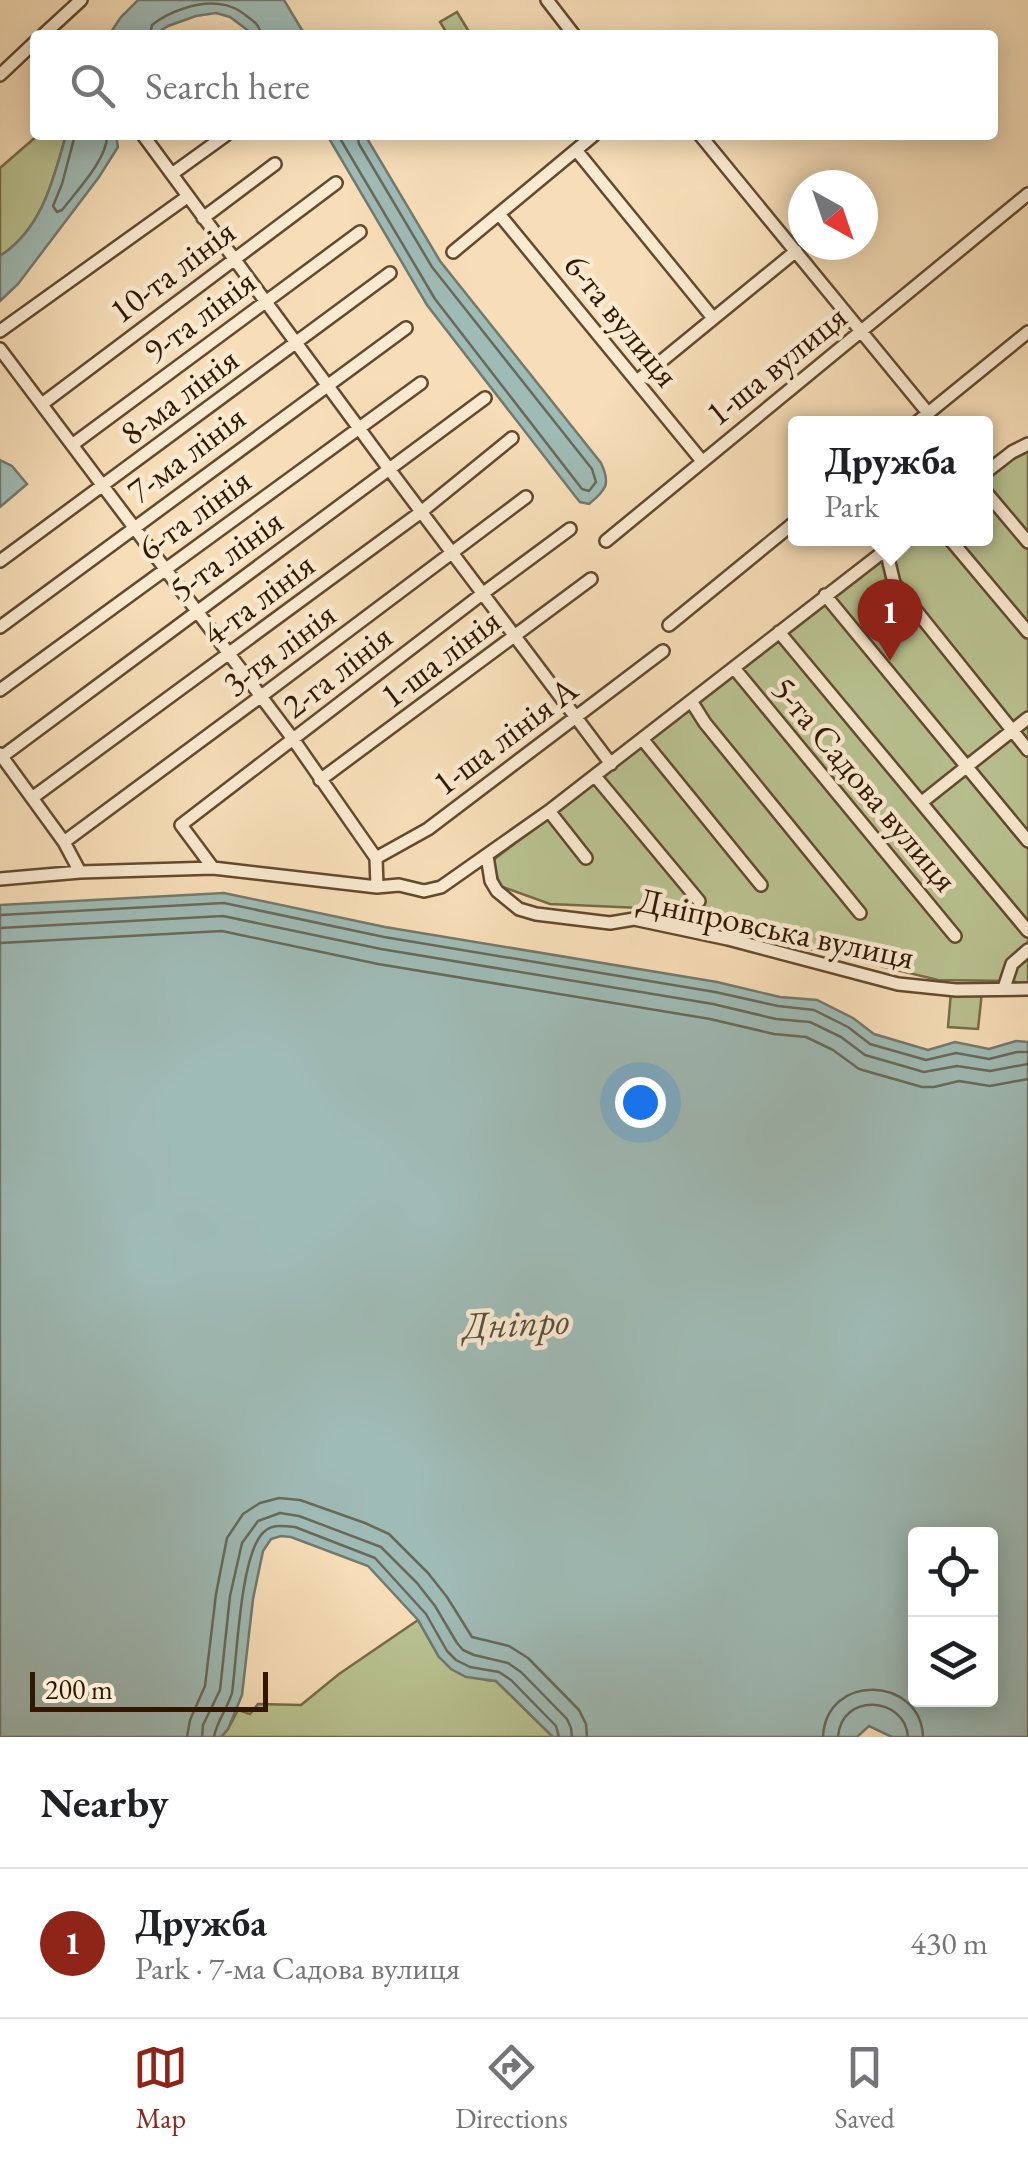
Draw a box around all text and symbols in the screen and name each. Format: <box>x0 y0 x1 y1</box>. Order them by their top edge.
search box <box>30 30 998 140</box>
icon: search <box>65 58 120 113</box>
text: Search here <box>145 61 310 110</box>
north arrow <box>788 170 878 260</box>
street label: 10-та лінія <box>100 209 244 333</box>
street label: 6-та вулиця <box>554 244 690 396</box>
street label: 9-та лінія <box>133 259 264 373</box>
street label: 1-ша вулиця <box>696 294 856 436</box>
street label: 8-ма лінія <box>110 336 247 455</box>
street label: 7-ма лінія <box>117 394 254 513</box>
popup <box>788 416 993 546</box>
text: Дружба <box>825 436 956 485</box>
street label: 6-та лінія <box>128 457 259 570</box>
text: Park <box>825 485 879 527</box>
street label: 5-та лінія <box>160 498 291 611</box>
street label: 4-та лінія <box>192 542 323 656</box>
pin: 1 <box>858 578 922 661</box>
street label: 3-тя лінія <box>213 591 344 706</box>
street label: 1-ша лінія <box>370 598 509 718</box>
street label: 2-га лінія <box>273 614 401 728</box>
street label: 1-ша лінія А <box>423 666 587 805</box>
street label: 5-та Садова вулиця <box>761 667 969 901</box>
street label: Дніпровська вулиця <box>633 876 919 980</box>
your location <box>615 1077 666 1128</box>
water label: Дніпро <box>459 1295 570 1350</box>
map controls <box>908 1527 998 1707</box>
button: locate <box>908 1527 998 1617</box>
button: layers <box>908 1617 998 1707</box>
scale bar <box>30 1667 268 1712</box>
text: 200 m <box>45 1671 113 1707</box>
text: Nearby <box>40 1775 169 1830</box>
text: Дружба <box>135 1898 267 1947</box>
text: 1 <box>64 1922 81 1964</box>
text: 430 m <box>911 1922 988 1964</box>
text: Park · 7-ма Садова вулиця <box>135 1947 460 1989</box>
tab: Map <box>133 2040 188 2136</box>
tab: Directions <box>455 2040 568 2136</box>
tab: Saved <box>835 2040 895 2136</box>

